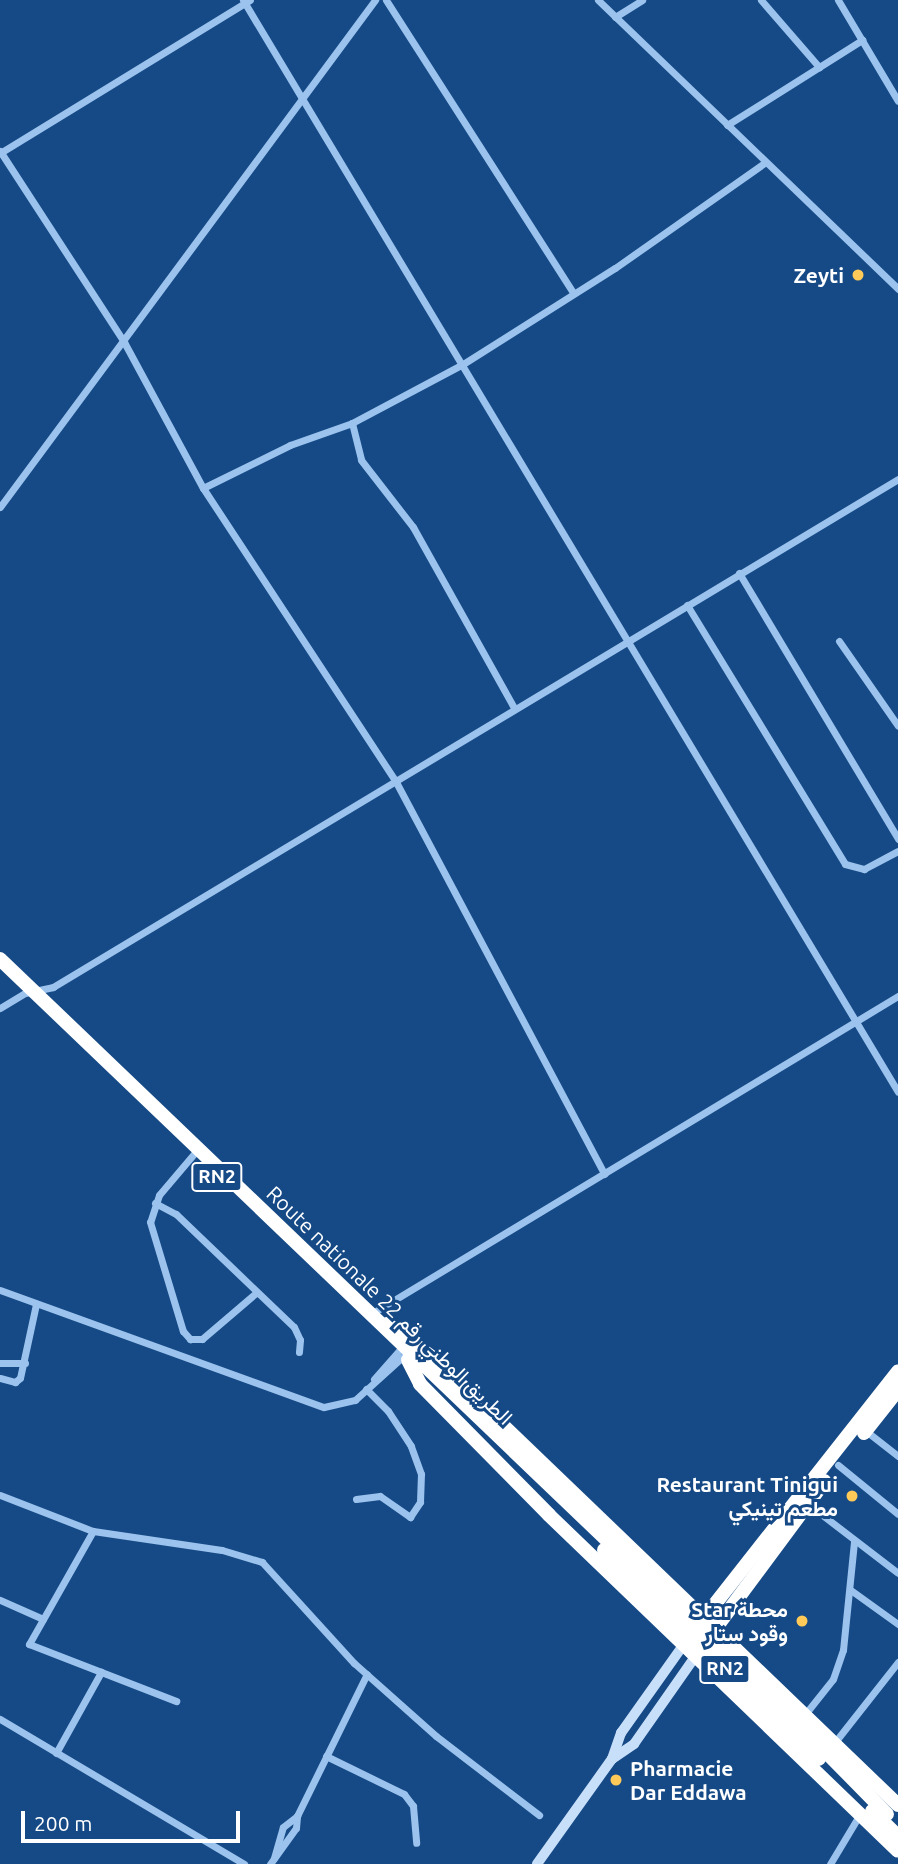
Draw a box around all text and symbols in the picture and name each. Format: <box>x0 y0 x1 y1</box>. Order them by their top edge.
place label: Zeyti <box>793 262 844 288</box>
marker: Zeyti <box>850 267 866 283</box>
road number: RN2 <box>191 1162 243 1192</box>
street label: Route nationale 22 الطريق الوطني رقم <box>262 1180 518 1430</box>
place label: Restaurant Tinigui مطعم تينيكي <box>656 1471 838 1521</box>
marker: Restaurant Tinigui مطعم تينيكي <box>844 1488 860 1504</box>
place label: Star محطة وقود ستار <box>691 1596 788 1646</box>
marker: Star محطة وقود ستار <box>794 1613 810 1629</box>
road number: RN2 <box>699 1653 751 1684</box>
place label: Pharmacie Dar Eddawa <box>630 1755 747 1805</box>
marker: Pharmacie Dar Eddawa <box>608 1772 624 1788</box>
scale bar <box>24 1798 243 1842</box>
text: 200 m <box>34 1811 92 1835</box>

